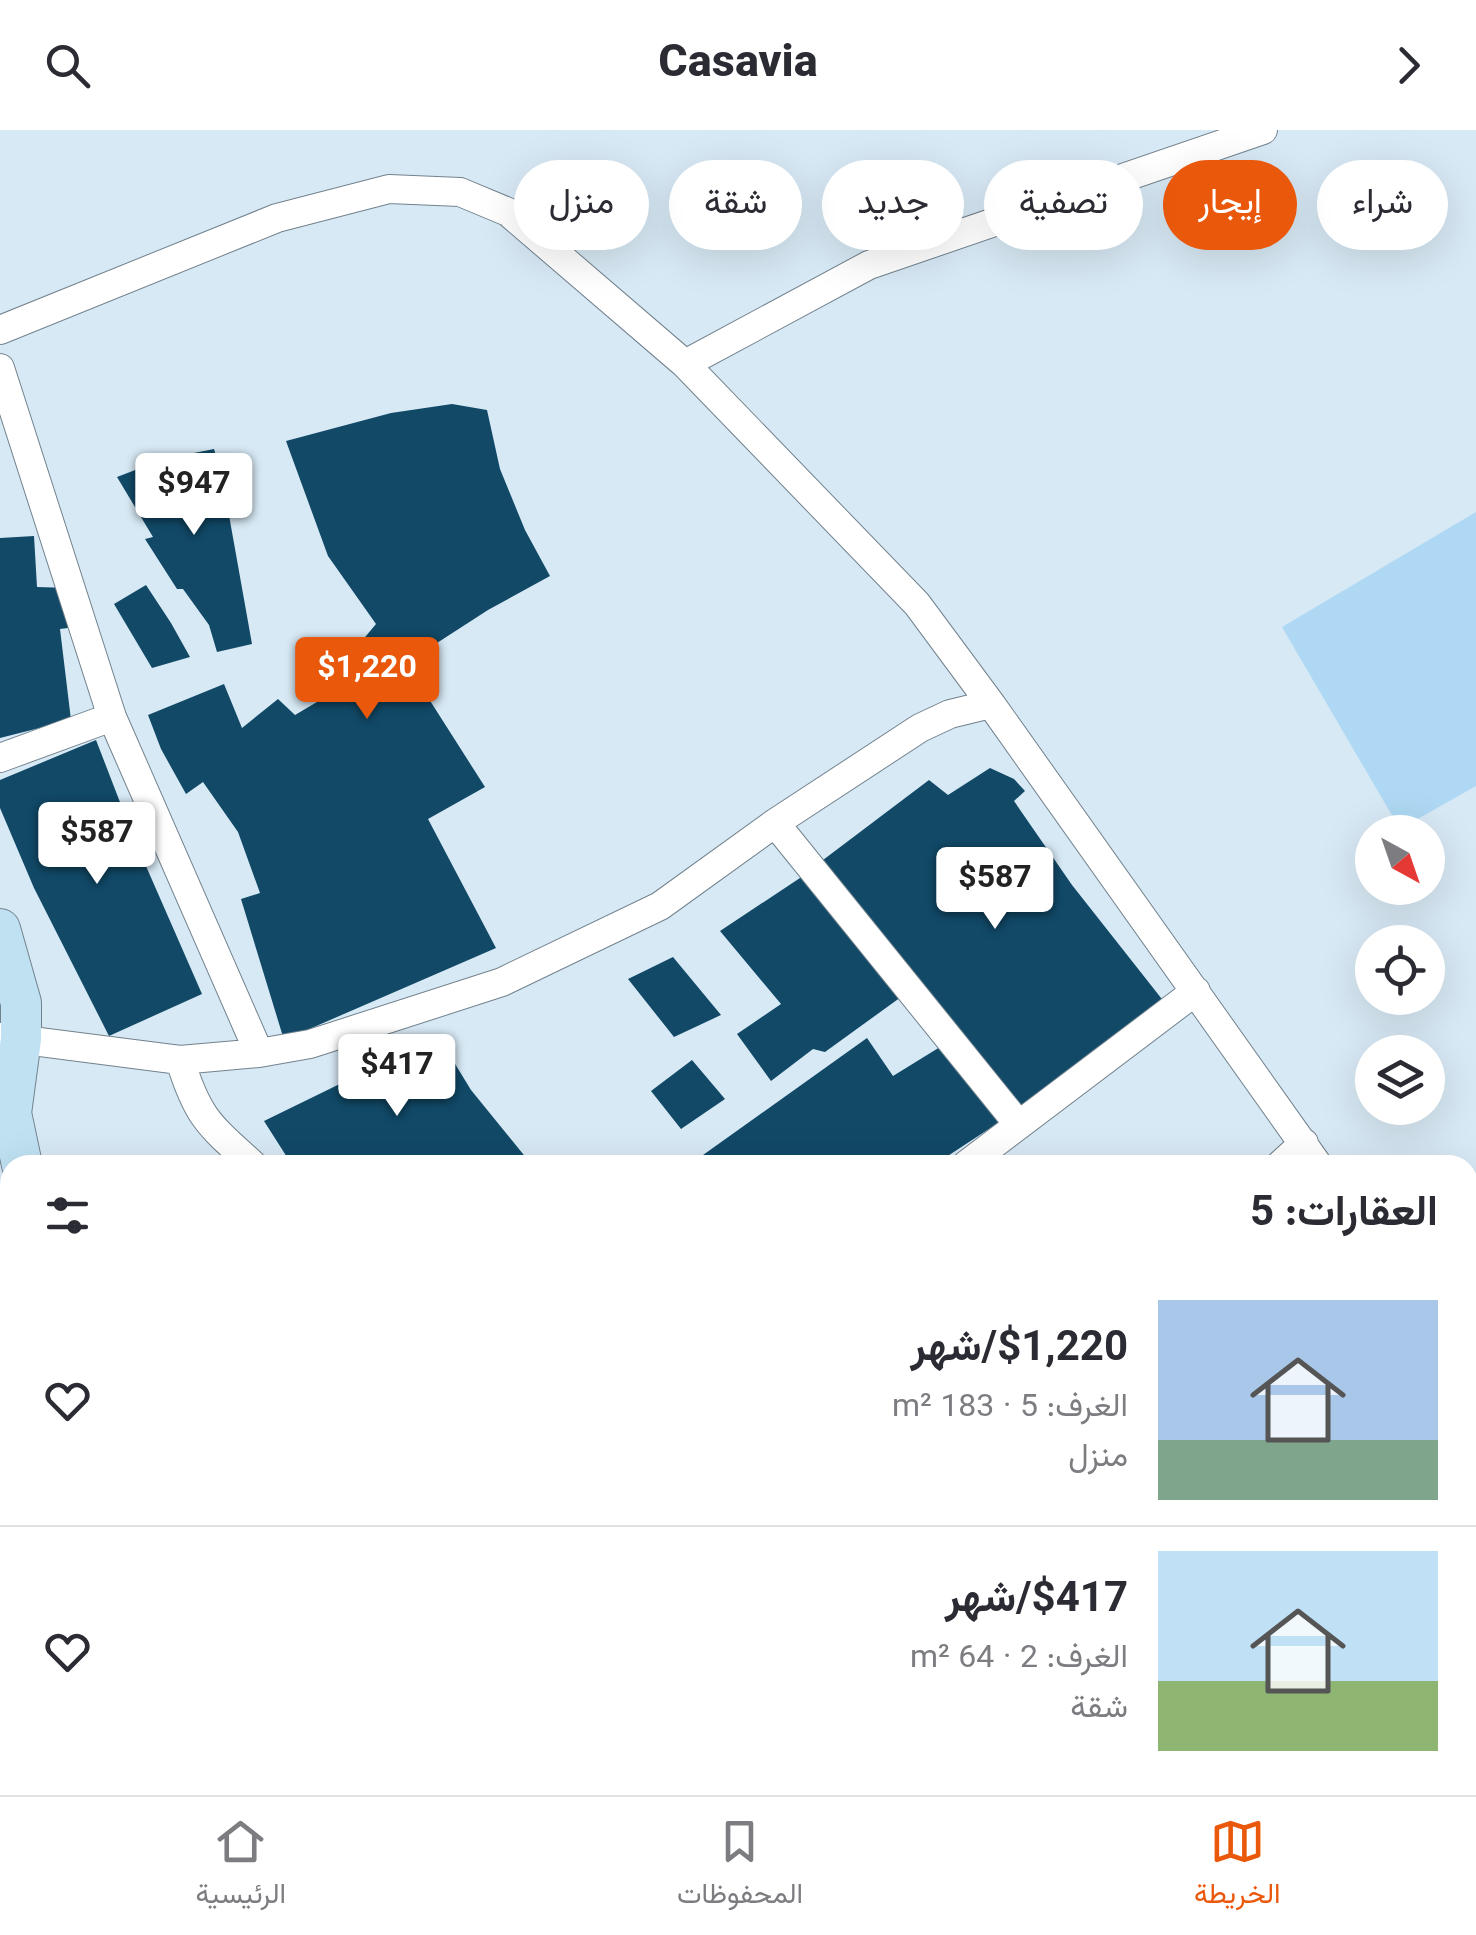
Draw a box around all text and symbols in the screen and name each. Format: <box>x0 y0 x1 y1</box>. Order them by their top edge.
text: Casavia <box>658 30 818 100</box>
icon: search <box>40 38 95 93</box>
icon: forward <box>1381 38 1436 93</box>
chip: منزل <box>514 160 649 250</box>
chip: شقة <box>669 160 802 250</box>
chip: جديد <box>822 160 964 250</box>
chip: تصفية <box>984 160 1143 250</box>
chip: إيجار <box>1163 160 1297 250</box>
chip: شراء <box>1317 160 1448 250</box>
pin: $947 <box>135 453 253 538</box>
text: $947 <box>157 460 231 510</box>
pin: $1,220 <box>286 637 448 722</box>
text: $1,220 <box>317 644 417 694</box>
pin: $587 <box>38 802 156 887</box>
text: $587 <box>60 809 134 859</box>
north arrow <box>1355 815 1445 905</box>
map controls <box>1355 815 1445 1125</box>
pin: $587 <box>936 847 1054 932</box>
text: $587 <box>958 854 1032 904</box>
button: locate <box>1355 925 1445 1015</box>
pin: $417 <box>338 1034 456 1119</box>
button: layers <box>1355 1035 1445 1125</box>
text: $417 <box>360 1041 434 1091</box>
text: العقارات: 5 <box>1250 1182 1438 1248</box>
icon: filters <box>40 1188 95 1243</box>
text: $1,220/شهر <box>911 1317 1128 1383</box>
icon: home <box>1238 1340 1358 1460</box>
icon: heart <box>40 1373 95 1428</box>
text: الغرف: 5 · 183 m² <box>892 1383 1128 1433</box>
text: منزل <box>1068 1433 1128 1483</box>
text: $417/شهر <box>945 1568 1128 1634</box>
icon: home <box>1238 1591 1358 1711</box>
icon: heart <box>40 1624 95 1679</box>
text: الغرف: 2 · 64 m² <box>910 1634 1128 1684</box>
text: شقة <box>1070 1684 1128 1734</box>
tab: الرئيسية <box>195 1814 286 1918</box>
tab: المحفوظات <box>677 1814 803 1918</box>
tab: الخريطة <box>1194 1814 1281 1918</box>

